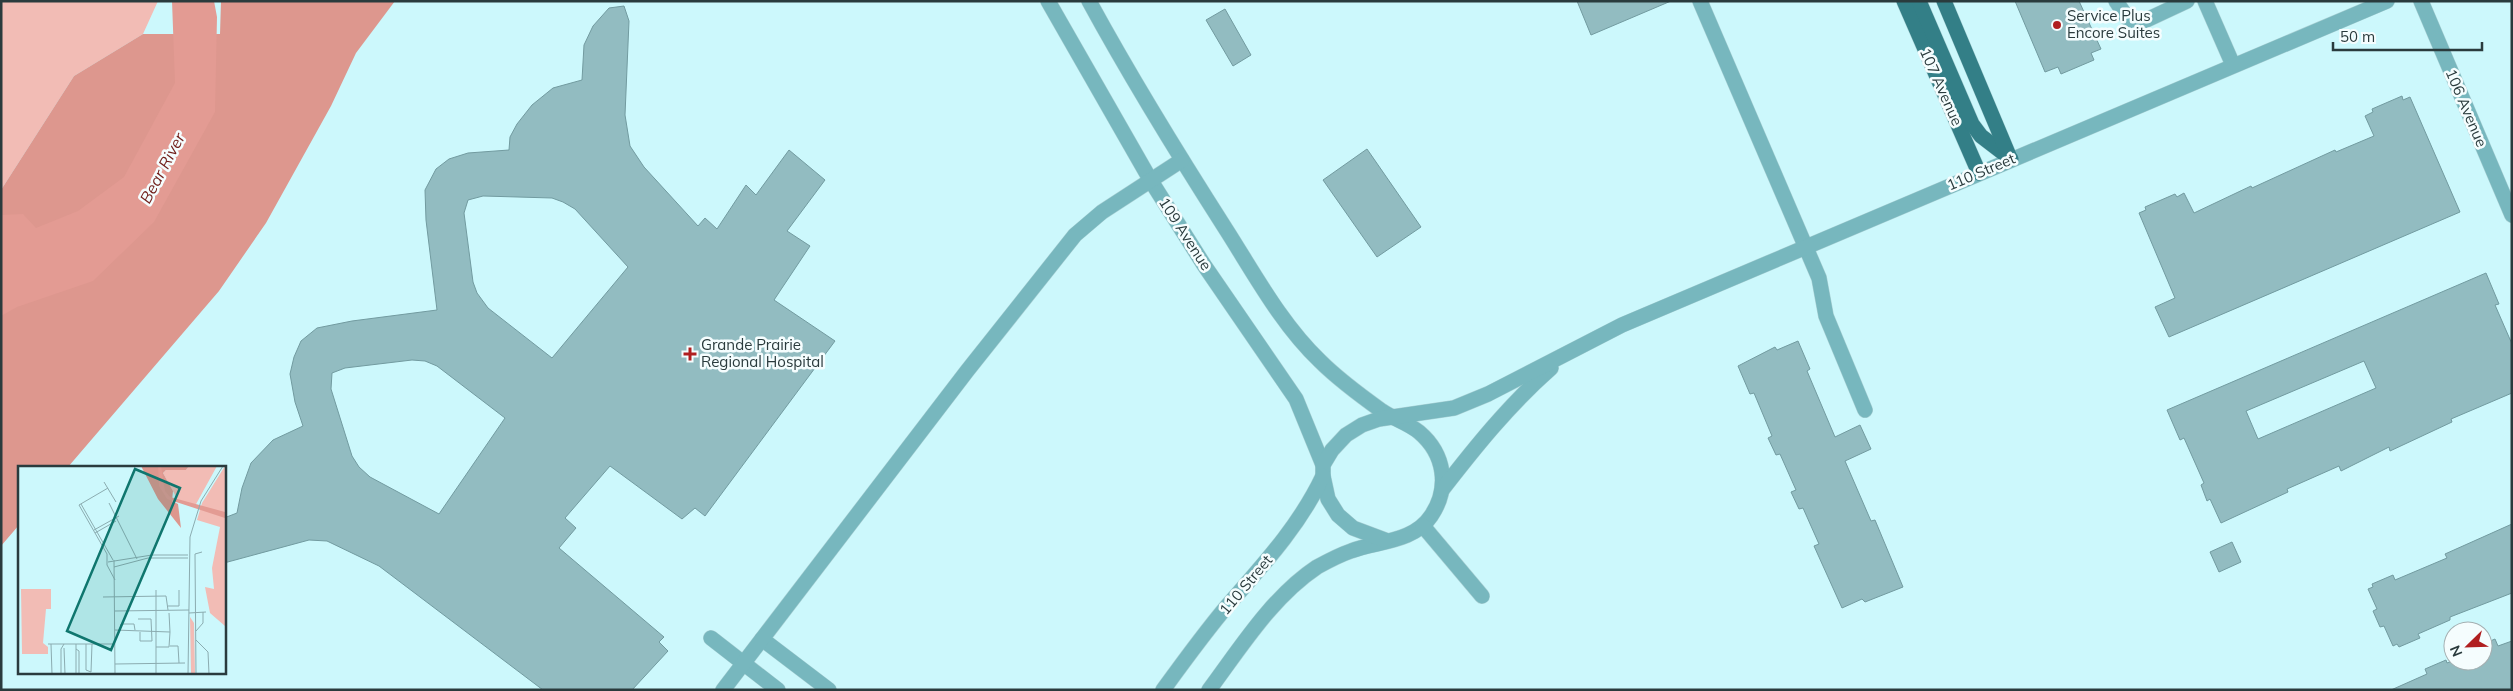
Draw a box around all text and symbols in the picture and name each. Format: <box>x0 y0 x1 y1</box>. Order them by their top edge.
place label: Service Plus Encore Suites <box>2067 6 2160 42</box>
marker: Service Plus Encore Suites <box>2051 19 2063 31</box>
scale bar <box>2333 20 2482 52</box>
text: 50 m <box>2340 27 2375 46</box>
street label: 107 Avenue <box>1916 45 1967 129</box>
street label: 106 Avenue <box>2441 66 2491 150</box>
water label: Bear River <box>135 128 189 207</box>
street label: 110 Street <box>1944 149 2018 194</box>
street label: 109 Avenue <box>1155 194 1216 274</box>
place label: Grande Prairie Regional Hospital <box>701 335 824 371</box>
marker: Grande Prairie Regional Hospital <box>683 347 697 361</box>
inset map <box>18 466 225 674</box>
street label: 110 Street <box>1215 551 1276 619</box>
north arrow <box>2443 621 2493 671</box>
text: N <box>2446 643 2466 659</box>

